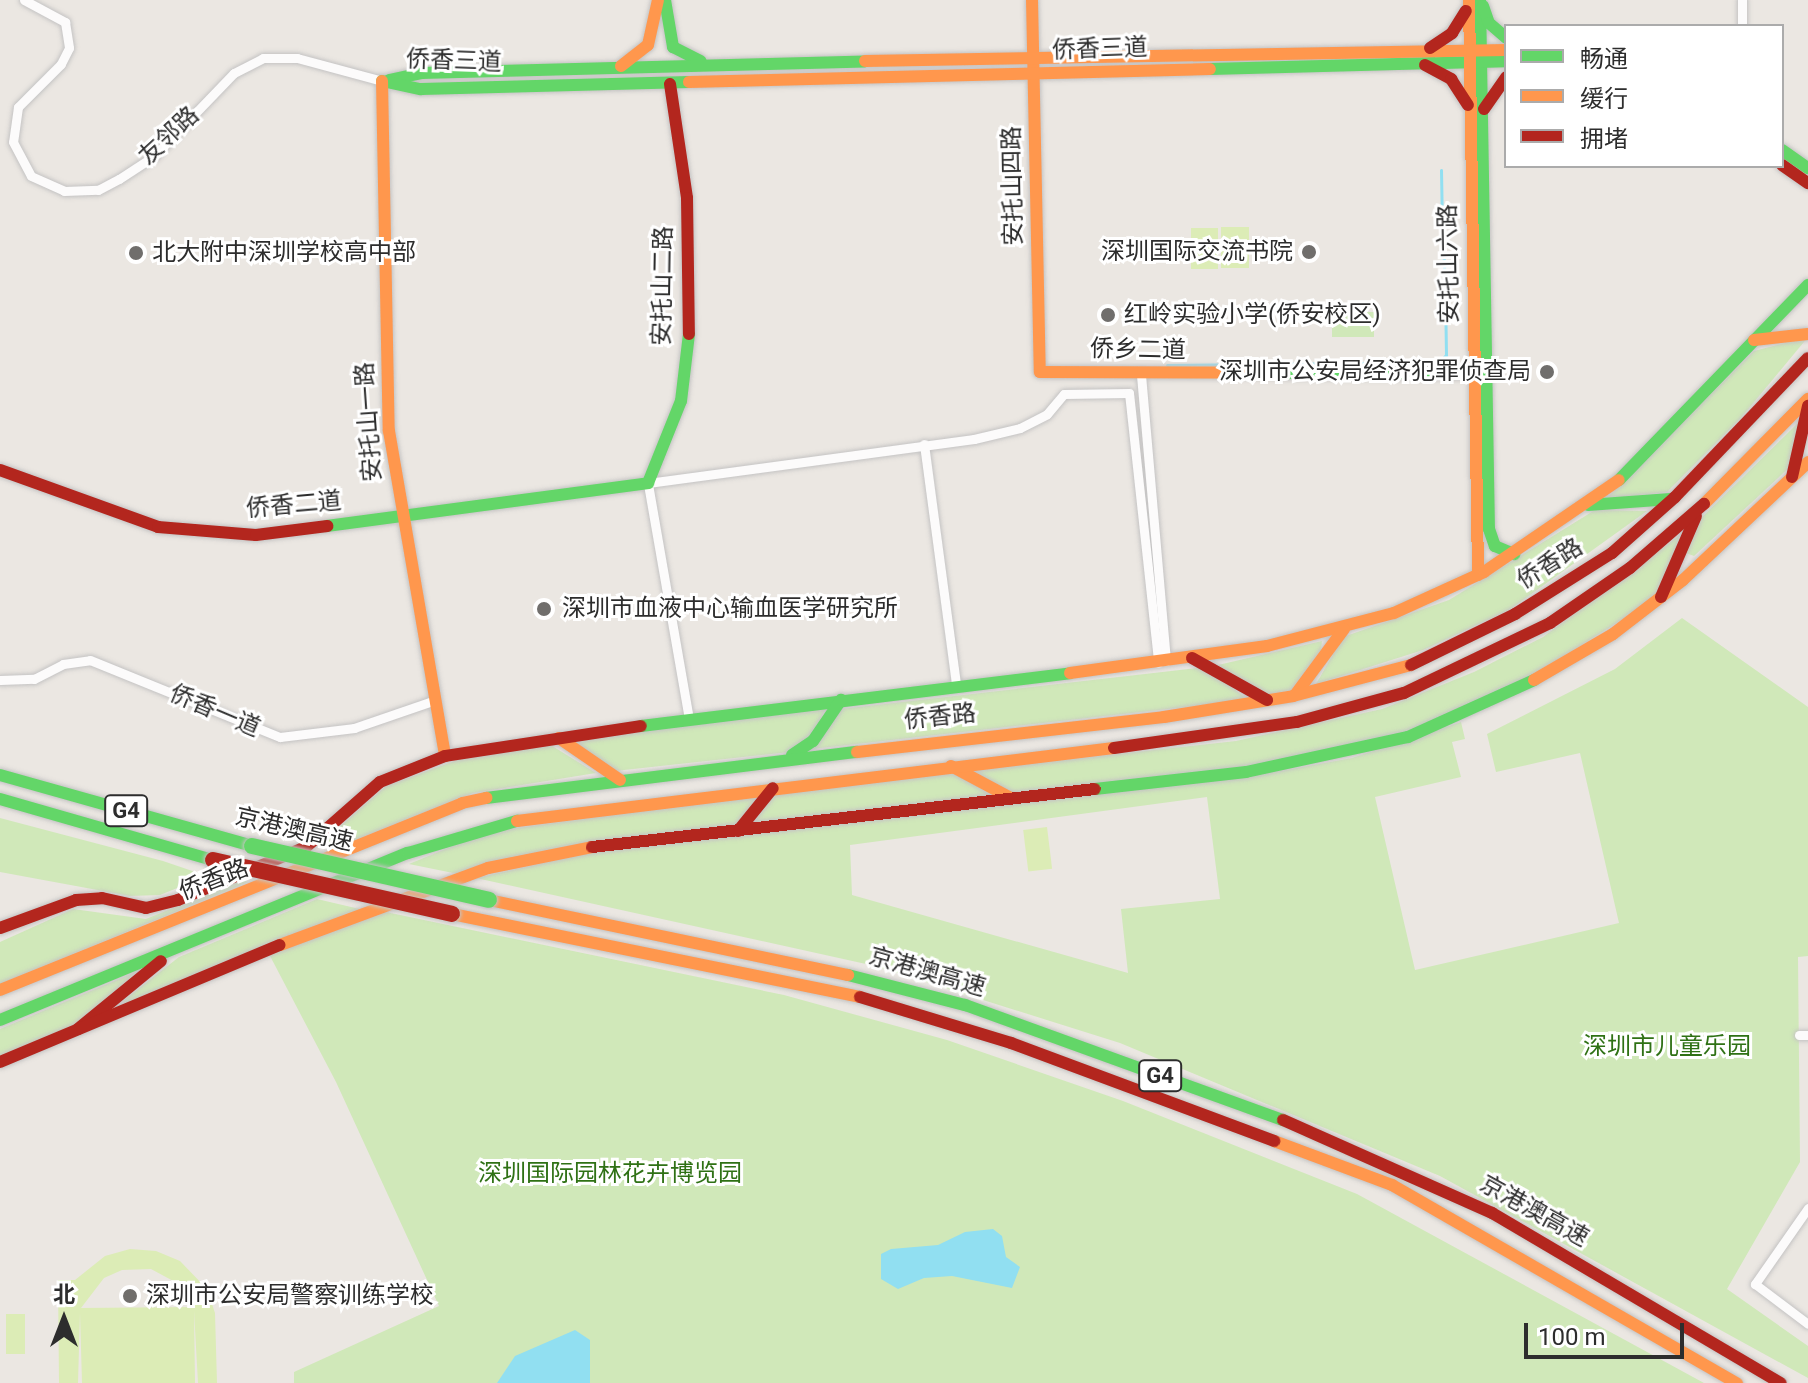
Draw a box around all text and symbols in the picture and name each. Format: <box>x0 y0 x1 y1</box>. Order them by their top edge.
legend <box>1504 24 1784 168</box>
street label: 侨香三道 <box>1052 33 1148 65</box>
street label: 侨香三道 <box>406 45 502 77</box>
text: 畅通 <box>1580 45 1628 73</box>
text: 缓行 <box>1580 85 1628 113</box>
street label: 友邻路 <box>133 101 205 171</box>
text: 拥堵 <box>1580 125 1628 153</box>
street label: 安托山四路 <box>998 126 1028 246</box>
street label: 安托山六路 <box>1434 204 1464 324</box>
street label: 安托山二路 <box>648 226 678 346</box>
place label: 深圳国际交流书院 <box>1101 238 1293 266</box>
place label: 北大附中深圳学校高中部 <box>152 239 416 267</box>
marker: 深圳国际交流书院 <box>1300 243 1318 261</box>
marker: 北大附中深圳学校高中部 <box>127 244 145 262</box>
place label: 红岭实验小学(侨安校区) <box>1124 301 1381 329</box>
marker: 红岭实验小学(侨安校区) <box>1099 306 1117 324</box>
street label: 侨乡二道 <box>1090 335 1186 365</box>
place label: 深圳市公安局经济犯罪侦查局 <box>1219 358 1531 386</box>
street label: 安托山一路 <box>350 361 388 483</box>
marker: 深圳市公安局经济犯罪侦查局 <box>1538 363 1556 381</box>
street label: 侨香二道 <box>245 486 343 524</box>
street label: 侨香路 <box>1512 533 1588 595</box>
place label: 深圳市血液中心输血医学研究所 <box>562 595 898 623</box>
marker: 深圳市血液中心输血医学研究所 <box>533 598 555 620</box>
street label: 侨香一道 <box>165 679 265 743</box>
street label: 侨香路 <box>903 699 977 735</box>
road number: G4 <box>104 793 148 829</box>
street label: 京港澳高速 <box>232 802 356 858</box>
street label: 侨香路 <box>175 854 253 906</box>
street label: 京港澳高速 <box>865 942 989 1002</box>
park label: 深圳市儿童乐园 <box>1583 1033 1751 1061</box>
road number: G4 <box>1138 1058 1182 1094</box>
park label: 深圳国际园林花卉博览园 <box>478 1160 742 1188</box>
street label: 京港澳高速 <box>1475 1169 1593 1253</box>
north arrow <box>24 1279 104 1359</box>
text: 北 <box>53 1282 75 1307</box>
place label: 深圳市公安局警察训练学校 <box>146 1282 434 1310</box>
marker: 深圳市公安局警察训练学校 <box>121 1287 139 1305</box>
scale bar <box>1528 1307 1688 1357</box>
text: 100 m <box>1538 1323 1605 1351</box>

